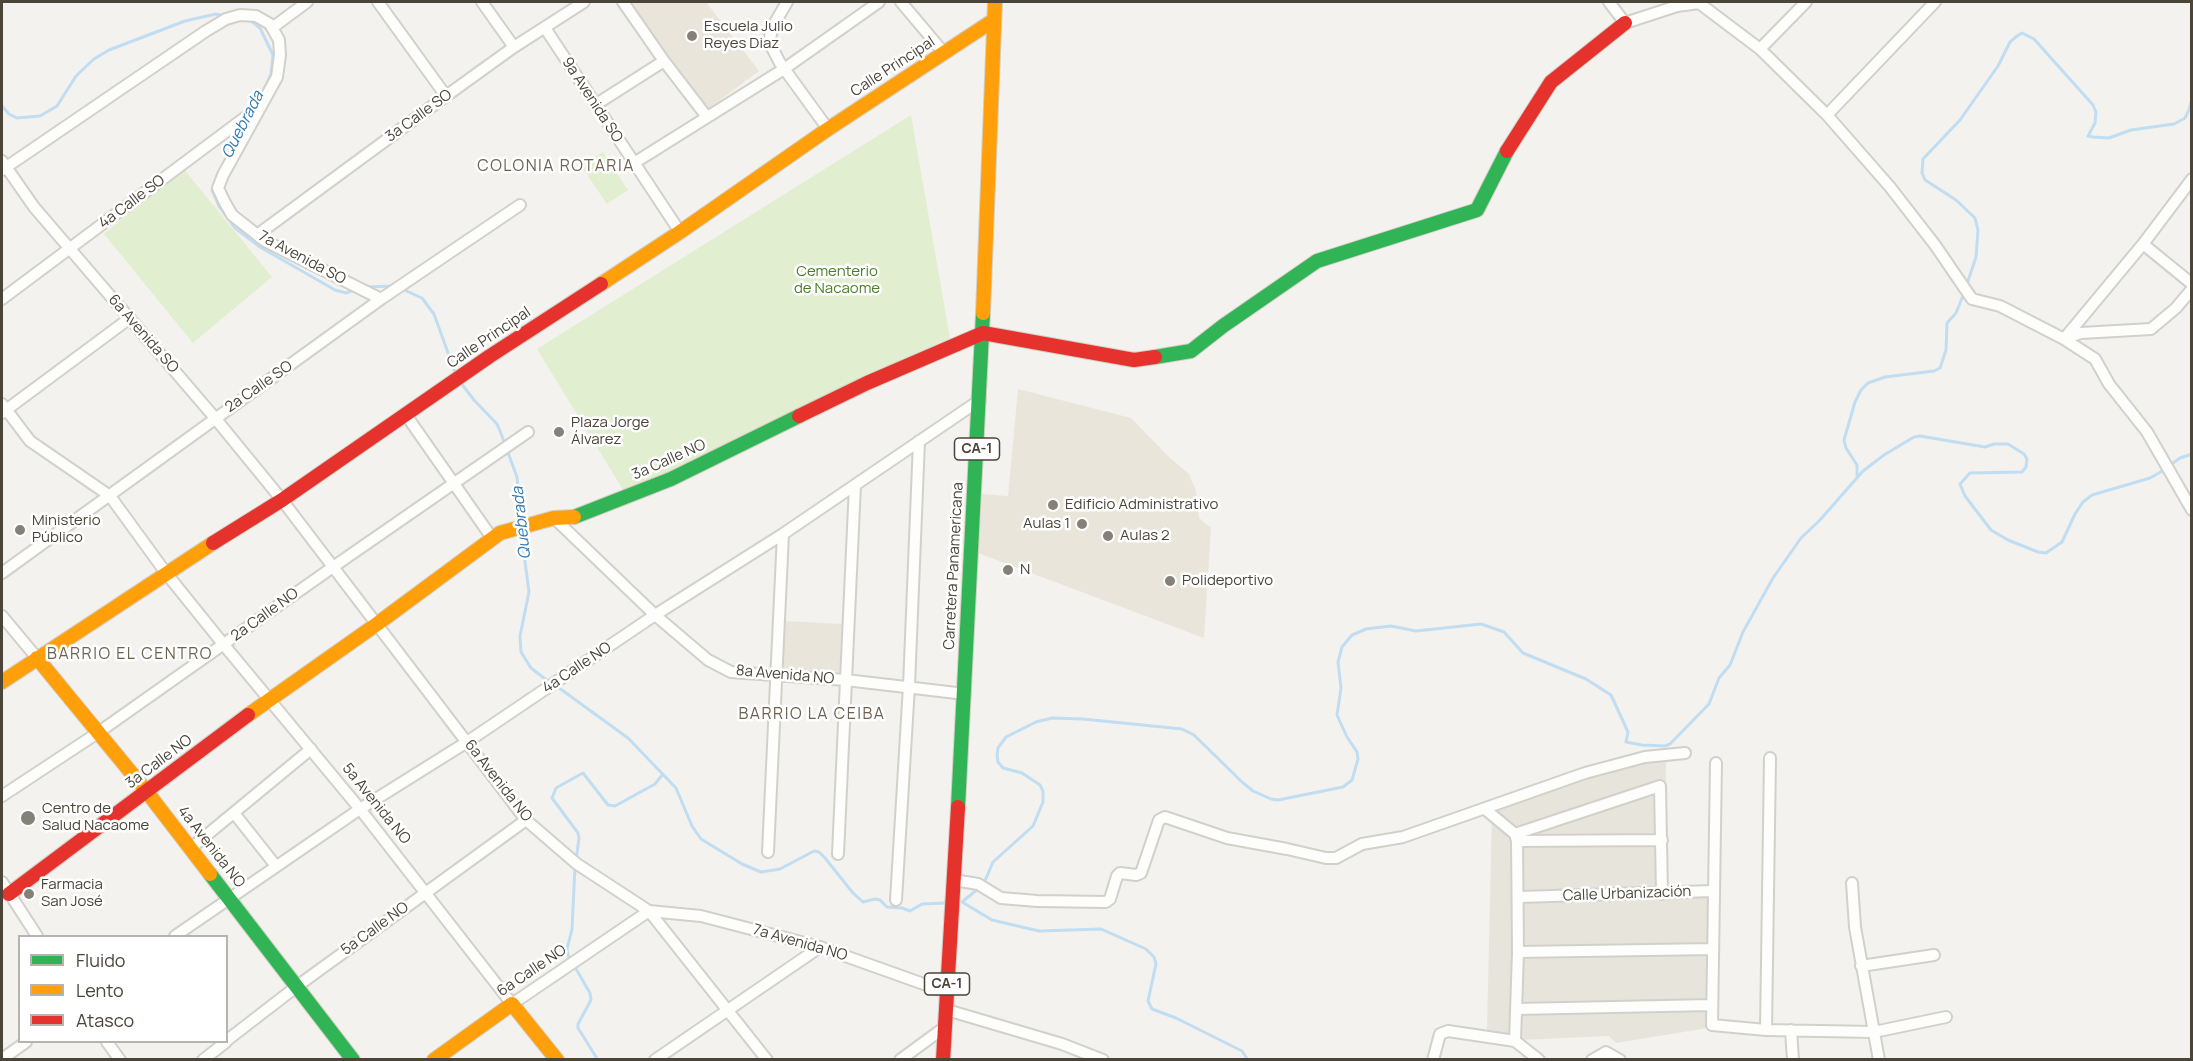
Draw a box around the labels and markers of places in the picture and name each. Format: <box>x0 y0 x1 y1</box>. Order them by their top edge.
place label: Escuela Julio Reyes Diaz <box>704 18 793 53</box>
marker: Escuela Julio Reyes Diaz <box>685 29 699 43</box>
place label: Plaza Jorge Álvarez <box>571 414 649 449</box>
marker: Plaza Jorge Álvarez <box>552 425 566 439</box>
place label: Edificio Administrativo <box>1065 496 1218 514</box>
marker: Edificio Administrativo <box>1046 498 1060 512</box>
place label: Ministerio Público <box>32 512 101 547</box>
place label: Aulas 1 <box>1023 515 1070 533</box>
marker: Aulas 1 <box>1075 517 1089 531</box>
marker: Ministerio Público <box>13 523 27 537</box>
place label: Aulas 2 <box>1120 527 1170 545</box>
marker: Aulas 2 <box>1101 529 1115 543</box>
place label: N <box>1020 561 1030 579</box>
marker: N <box>1001 563 1015 577</box>
place label: Polideportivo <box>1182 572 1273 590</box>
marker: Polideportivo <box>1163 574 1177 588</box>
place label: Centro de Salud Nacaome <box>42 800 149 835</box>
marker: Centro de Salud Nacaome <box>19 809 37 827</box>
place label: Farmacia San José <box>41 876 103 911</box>
marker: Farmacia San José <box>22 887 36 901</box>

